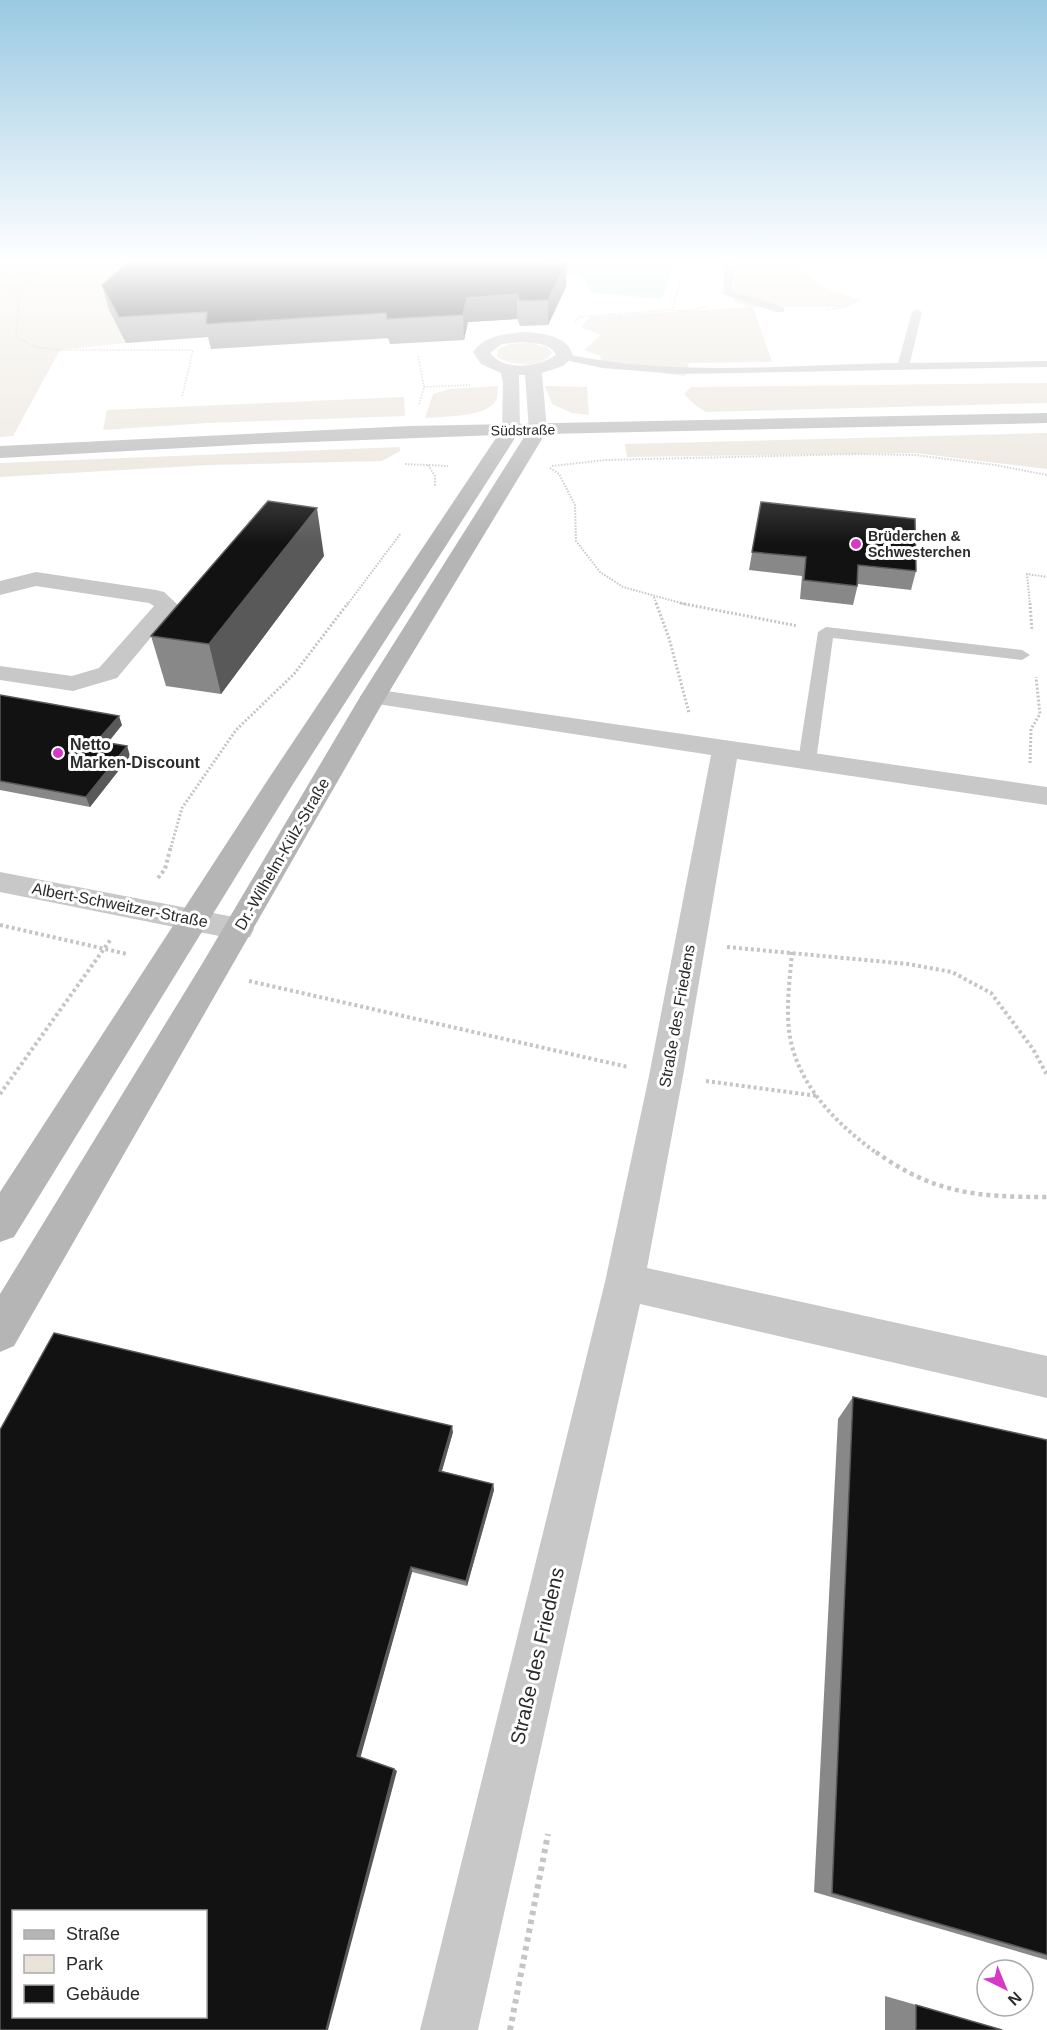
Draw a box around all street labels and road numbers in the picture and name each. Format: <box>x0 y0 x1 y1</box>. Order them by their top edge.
street label: Südstraße <box>491 421 556 439</box>
street label: Dr.-Wilhelm-Külz-Straße <box>232 775 333 933</box>
street label: Albert-Schweitzer-Straße <box>31 880 209 930</box>
street label: Straße des Friedens <box>656 943 698 1089</box>
street label: Straße des Friedens <box>506 1565 568 1747</box>

